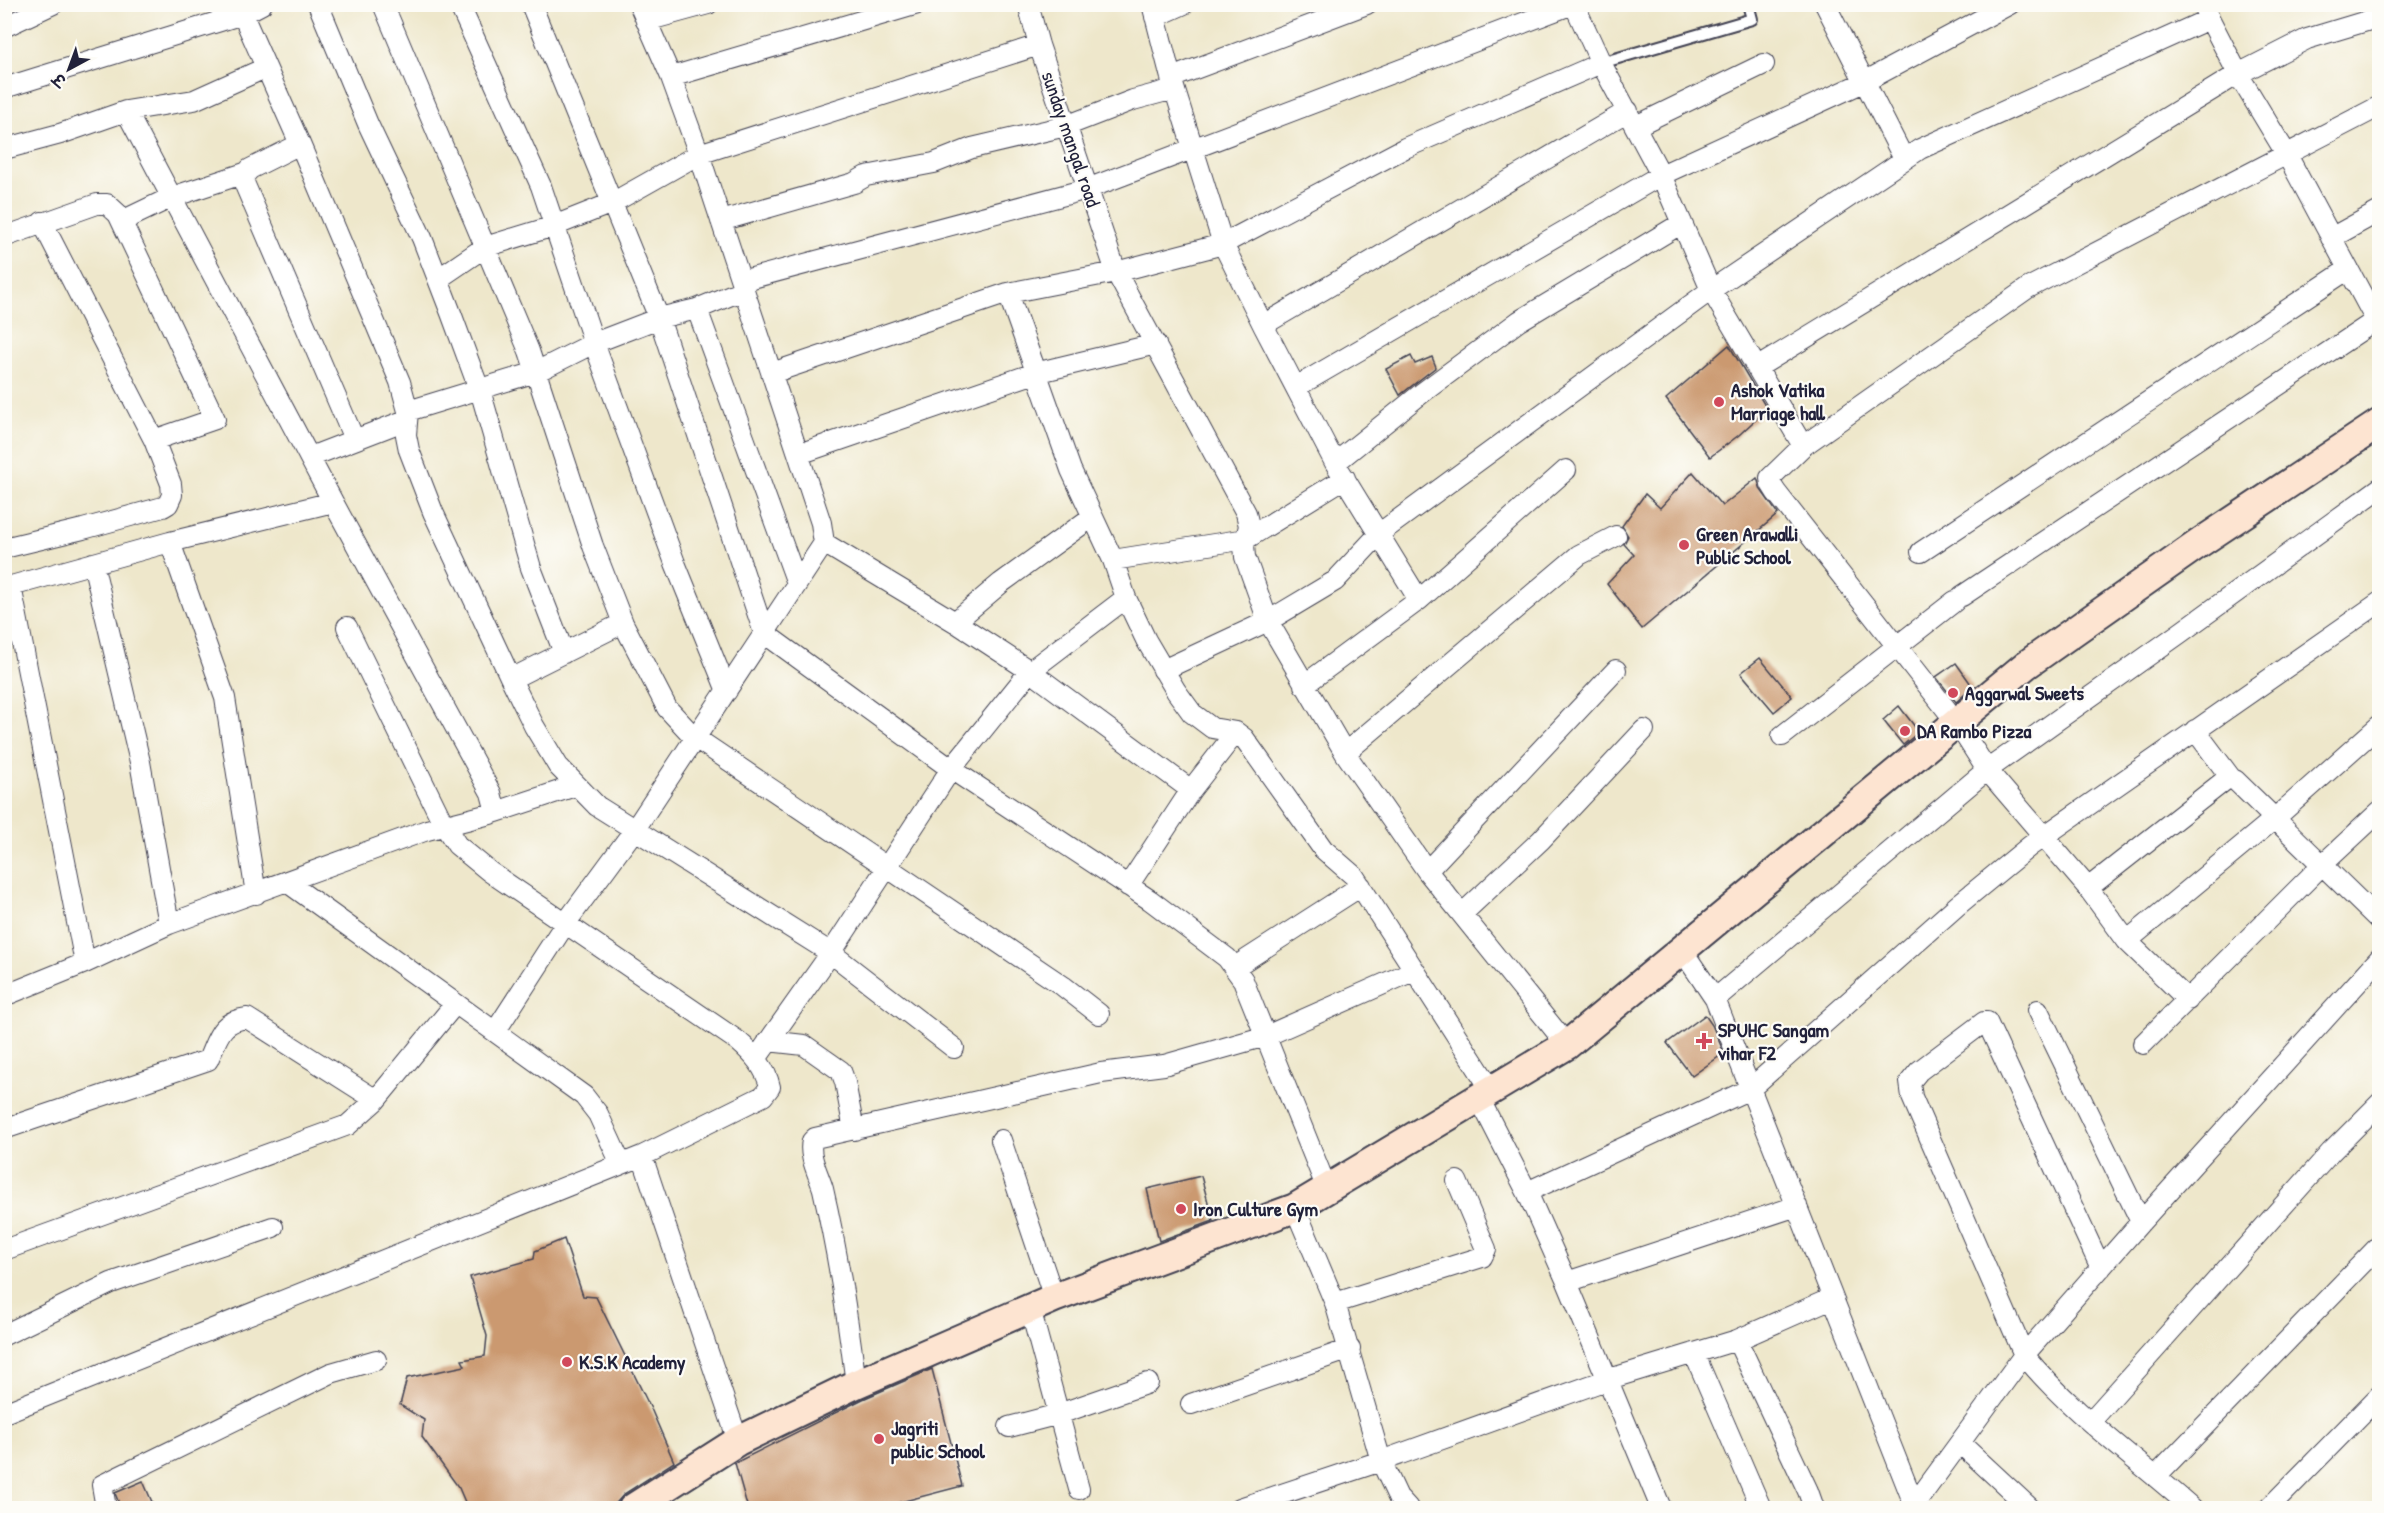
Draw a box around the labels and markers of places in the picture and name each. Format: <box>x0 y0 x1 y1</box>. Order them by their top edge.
place label: Ashok Vatika Marriage hall <box>1731 376 1826 427</box>
marker: Ashok Vatika Marriage hall <box>1712 395 1726 409</box>
place label: Green Arawalli Public School <box>1696 520 1798 570</box>
marker: Green Arawalli Public School <box>1677 538 1691 552</box>
place label: Aggarwal Sweets <box>1965 679 2084 707</box>
marker: Aggarwal Sweets <box>1946 686 1960 700</box>
place label: DA Rambo Pizza <box>1917 717 2031 744</box>
marker: DA Rambo Pizza <box>1898 724 1912 738</box>
place label: SPUHC Sangam vihar F2 <box>1718 1016 1830 1066</box>
marker: SPUHC Sangam vihar F2 <box>1695 1032 1713 1050</box>
place label: Iron Culture Gym <box>1193 1195 1319 1223</box>
marker: Iron Culture Gym <box>1174 1202 1188 1216</box>
place label: K.S.K Academy <box>579 1348 686 1376</box>
marker: K.S.K Academy <box>560 1355 574 1369</box>
place label: Jagriti public School <box>891 1414 985 1465</box>
marker: Jagriti public School <box>872 1432 886 1446</box>

